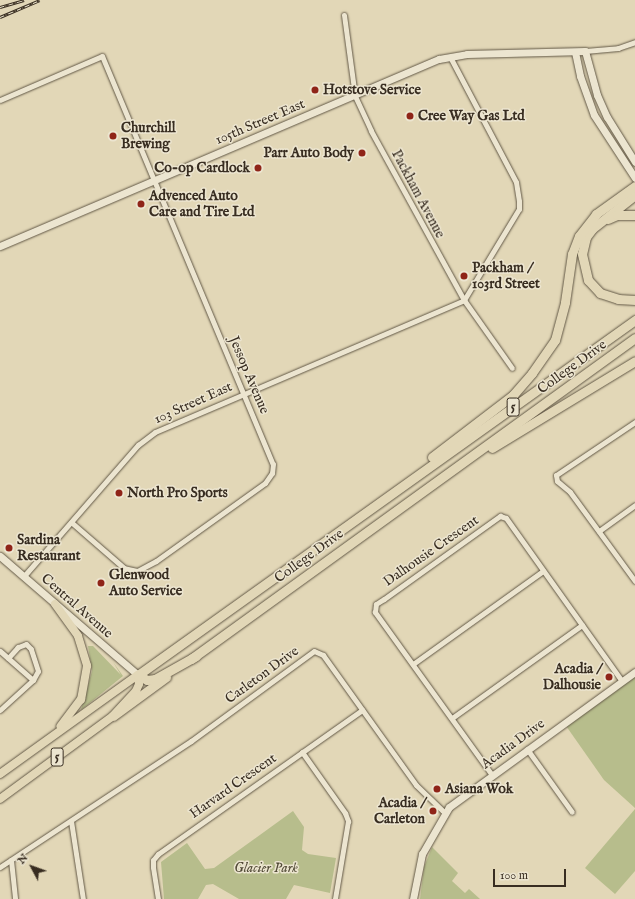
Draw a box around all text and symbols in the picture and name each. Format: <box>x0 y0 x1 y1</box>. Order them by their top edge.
place label: Hotstove Service <box>323 82 421 98</box>
marker: Hotstove Service <box>310 85 320 95</box>
street label: 105th Street East <box>213 96 307 148</box>
place label: Cree Way Gas Ltd <box>418 108 525 124</box>
marker: Cree Way Gas Ltd <box>405 111 415 121</box>
place label: Churchill Brewing <box>121 120 176 152</box>
marker: Churchill Brewing <box>108 131 118 141</box>
place label: Parr Auto Body <box>263 145 354 161</box>
street label: Packham Avenue <box>388 147 448 241</box>
marker: Parr Auto Body <box>357 148 367 158</box>
place label: Co-op Cardlock <box>154 160 250 176</box>
marker: Co-op Cardlock <box>253 163 263 173</box>
place label: Advenced Auto Care and Tire Ltd <box>149 188 254 220</box>
marker: Advenced Auto Care and Tire Ltd <box>136 199 146 209</box>
place label: Packham / 103rd Street <box>472 260 540 292</box>
marker: Packham / 103rd Street <box>459 271 469 281</box>
street label: Jessop Avenue <box>225 334 273 416</box>
street label: College Drive <box>534 336 610 398</box>
street label: 103 Street East <box>151 378 235 428</box>
road number: 5 <box>506 396 520 418</box>
place label: North Pro Sports <box>127 485 228 501</box>
marker: North Pro Sports <box>114 488 124 498</box>
street label: Dalhousie Crescent <box>380 512 482 590</box>
street label: College Drive <box>271 525 347 587</box>
place label: Sardina Restaurant <box>17 532 80 564</box>
marker: Sardina Restaurant <box>4 543 14 553</box>
place label: Glenwood Auto Service <box>109 567 182 600</box>
street label: Central Avenue <box>38 570 116 642</box>
marker: Glenwood Auto Service <box>96 578 106 588</box>
street label: Carleton Drive <box>222 643 302 707</box>
place label: Acadia / Dalhousie <box>543 661 601 694</box>
marker: Acadia / Dalhousie <box>604 672 614 682</box>
street label: Acadia Drive <box>478 715 548 773</box>
road number: 5 <box>50 746 64 768</box>
street label: Harvard Crescent <box>186 750 280 822</box>
place label: Asiana Wok <box>445 781 513 797</box>
marker: Asiana Wok <box>432 784 442 794</box>
place label: Acadia / Carleton <box>374 795 425 828</box>
marker: Acadia / Carleton <box>428 806 438 816</box>
north arrow <box>12 847 52 887</box>
text: N <box>15 851 31 867</box>
park label: Glacier Park <box>234 860 298 876</box>
scale bar <box>495 861 568 887</box>
text: 100 m <box>500 868 528 883</box>

